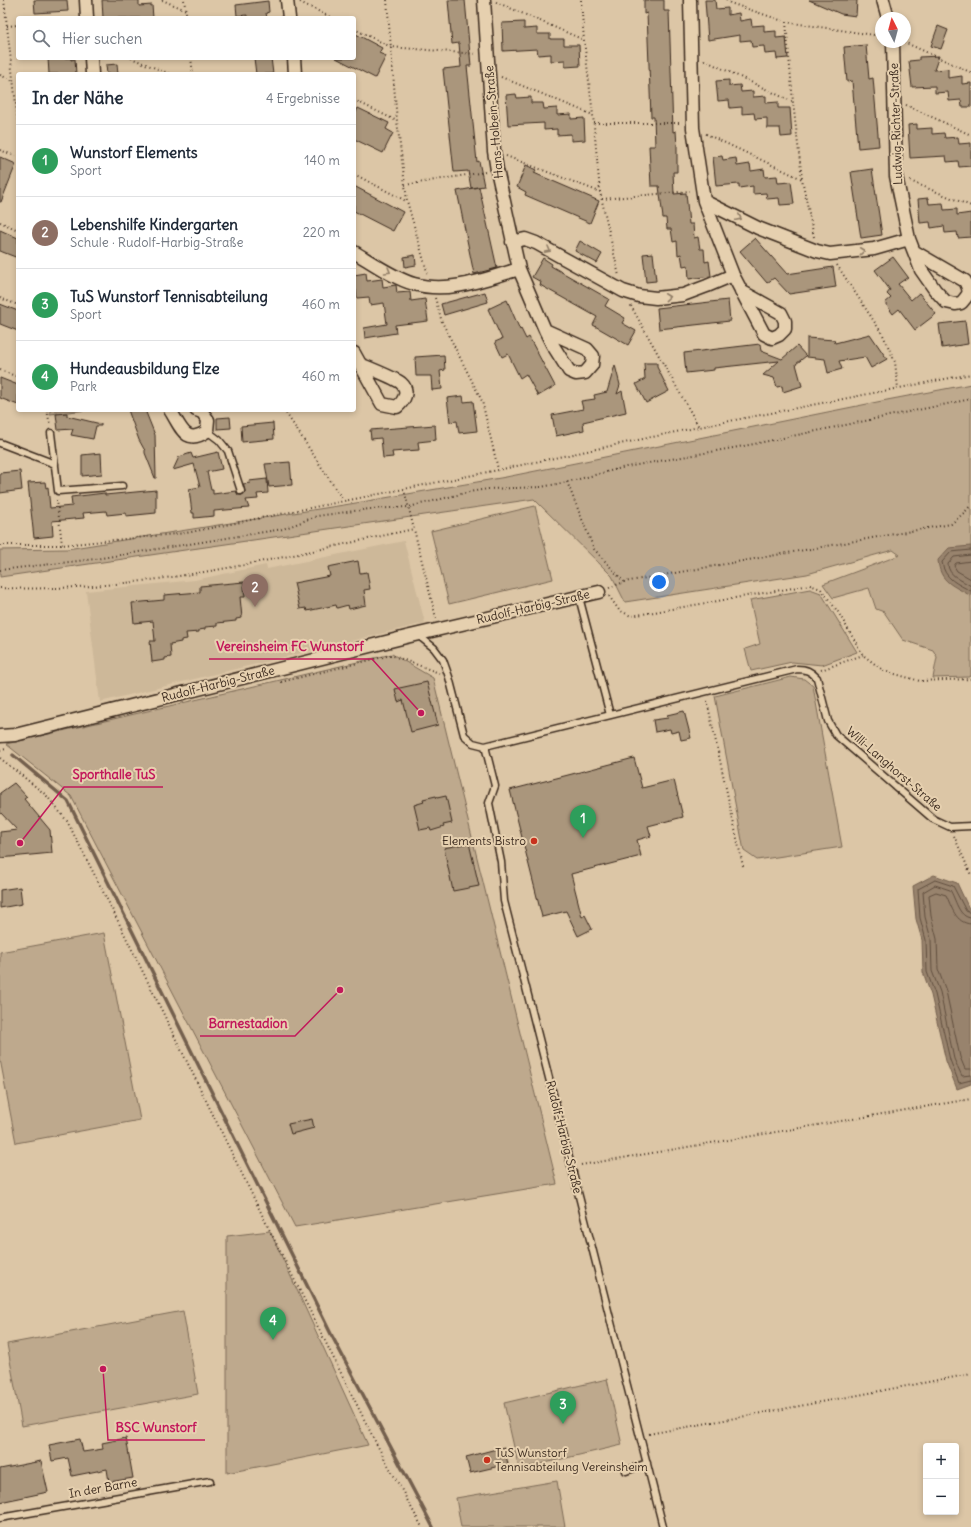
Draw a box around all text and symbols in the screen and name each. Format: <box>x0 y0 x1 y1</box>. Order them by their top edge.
north arrow <box>875 12 911 48</box>
search box <box>16 16 356 60</box>
icon: search <box>30 27 52 49</box>
text: Hier suchen <box>62 29 142 48</box>
street label: Ludwig-Richter-Straße <box>886 63 905 185</box>
street label: Hans-Holbein-Straße <box>481 65 506 179</box>
text: In der Nähe <box>32 87 124 109</box>
text: 4 Ergebnisse <box>266 90 340 107</box>
text: Wunstorf Elements <box>70 143 198 162</box>
text: 1 <box>42 152 48 169</box>
text: 140 m <box>304 152 340 169</box>
text: Sport <box>70 162 102 179</box>
one-way arrow <box>734 213 742 221</box>
text: Lebenshilfe Kindergarten <box>70 215 238 234</box>
text: 2 <box>41 224 49 241</box>
text: 220 m <box>303 224 340 241</box>
text: Schule · Rudolf-Harbig-Straße <box>70 234 243 251</box>
one-way arrow <box>544 245 552 253</box>
one-way arrow <box>859 246 865 255</box>
one-way arrow <box>384 267 391 274</box>
text: TuS Wunstorf Tennisabteilung <box>70 287 268 306</box>
one-way arrow <box>664 293 670 302</box>
text: 3 <box>41 296 49 313</box>
text: 460 m <box>302 296 340 313</box>
text: Sport <box>70 306 102 323</box>
text: Hundeausbildung Elze <box>70 359 220 378</box>
text: 4 <box>41 368 49 385</box>
text: 460 m <box>302 368 340 385</box>
text: Park <box>70 378 97 395</box>
your location <box>649 572 669 592</box>
pin: 2 <box>242 574 268 607</box>
street label: Rudolf-Harbig-Straße <box>475 586 591 627</box>
callout: Vereinsheim FC Wunstorf <box>209 634 372 659</box>
text: Vereinsheim FC Wunstorf <box>216 638 365 655</box>
street label: Rudolf-Harbig-Straße <box>160 662 276 705</box>
street label: Willi-Langhorst-Straße <box>844 723 945 814</box>
callout: Sporthalle TuS <box>64 762 163 787</box>
text: Sporthalle TuS <box>72 766 156 783</box>
pin: 1 <box>570 805 596 838</box>
place label: Elements Bistro <box>442 833 526 848</box>
marker: Elements Bistro <box>529 836 539 846</box>
callout: Barnestadion <box>200 1011 295 1036</box>
text: Barnestadion <box>209 1015 288 1032</box>
street label: Rudolf-Harbig-Straße <box>543 1079 586 1195</box>
pin: 4 <box>260 1307 286 1340</box>
pin: 3 <box>550 1391 576 1424</box>
callout: BSC Wunstorf <box>108 1415 205 1440</box>
text: BSC Wunstorf <box>115 1419 197 1436</box>
map controls <box>923 1443 959 1515</box>
button: + <box>923 1443 959 1479</box>
place label: TuS Wunstorf Tennisabteilung Vereinsheim <box>495 1445 648 1474</box>
marker: TuS Wunstorf Tennisabteilung Vereinsheim <box>482 1455 492 1465</box>
street label: In der Barne <box>68 1474 138 1501</box>
button: − <box>923 1479 959 1515</box>

